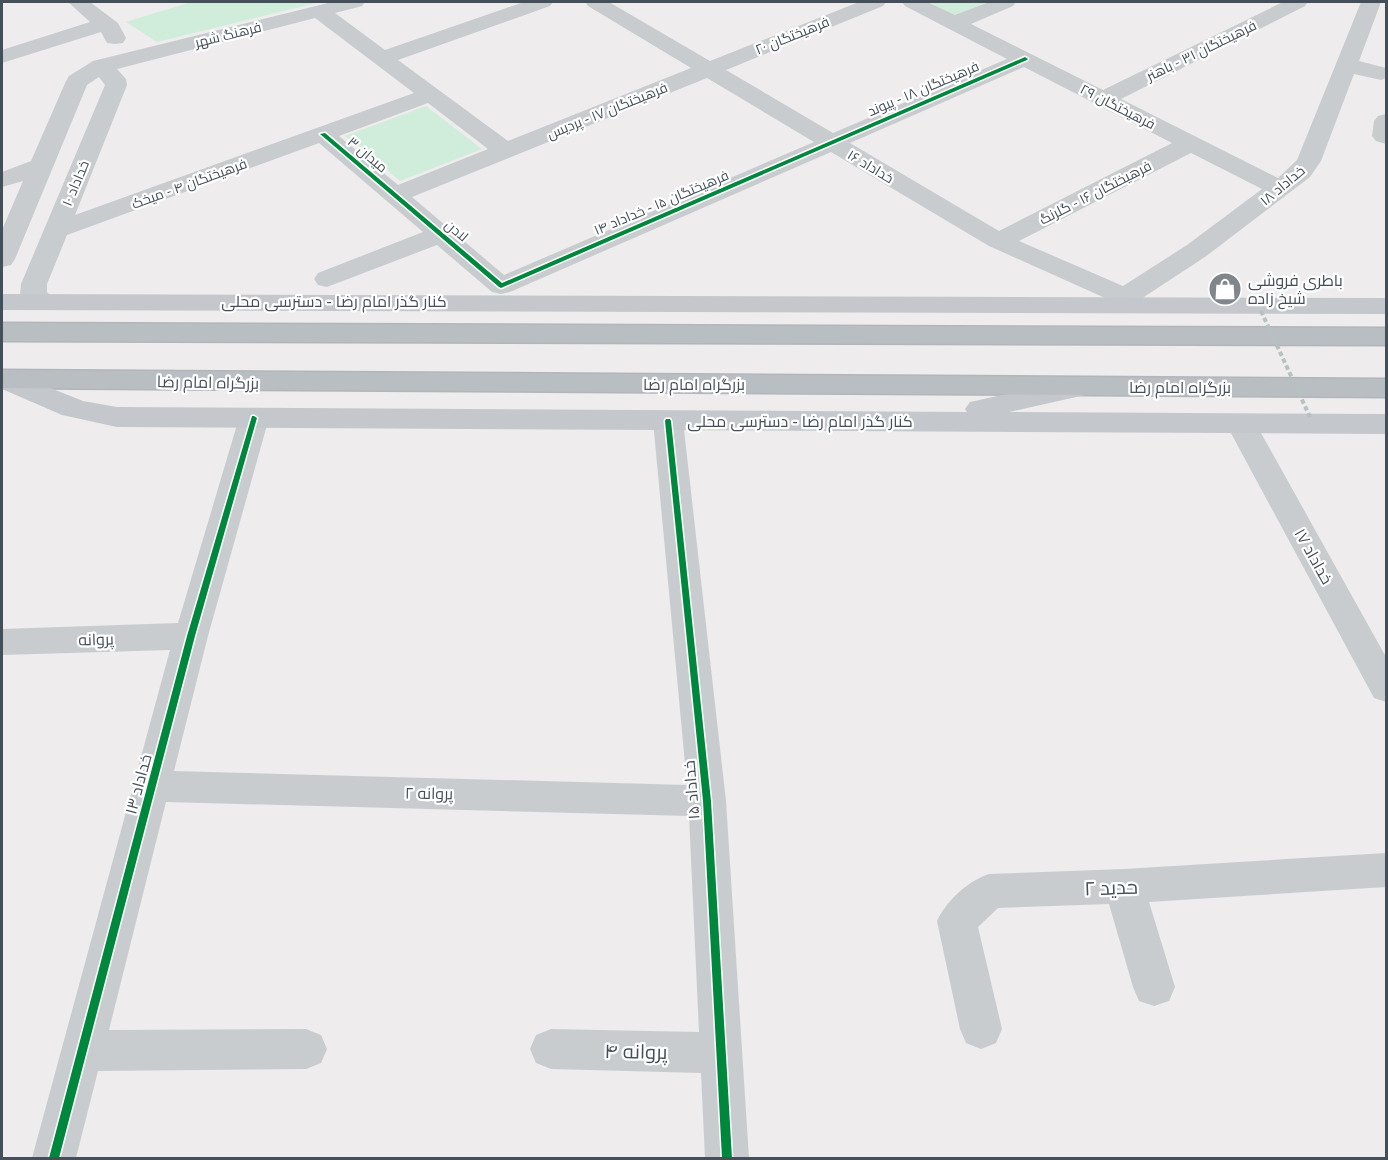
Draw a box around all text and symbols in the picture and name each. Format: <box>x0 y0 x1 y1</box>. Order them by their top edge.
street label: فرهیختگان ۲۰ <box>752 12 832 58</box>
street label: فرهیختگان ۳۱ - باهنر <box>1142 15 1259 85</box>
street label: فرهنگ شهر <box>192 17 263 52</box>
street label: فرهیختگان ۱۸ - پیوند <box>864 56 982 121</box>
street label: فرهیختگان ۱۷ - پردیس <box>544 77 670 144</box>
street label: فرهیختگان ۲۹ <box>1077 79 1159 133</box>
street label: میدان ۳ <box>344 132 392 176</box>
street label: خداداد ۱۶ <box>844 145 898 187</box>
street label: فرهیختگان ۴ - میخک <box>129 153 249 213</box>
street label: فرهیختگان ۱۶ - گلرنگ <box>1036 156 1154 228</box>
street label: خداداد ۱۰ <box>57 157 93 209</box>
street label: خداداد ۱۸ <box>1256 161 1308 209</box>
street label: فرهیختگان ۱۵ - خداداد ۱۴ <box>591 165 731 239</box>
street label: لادن <box>441 215 473 245</box>
place label: باطری فروشی شیخ زاده <box>1248 269 1343 310</box>
shop icon: باطری فروشی شیخ زاده <box>1207 271 1243 307</box>
street label: کنار گذر امام رضا - دسترسی محلی <box>221 290 447 313</box>
street label: بزرگراه امام رضا <box>157 370 259 395</box>
street label: بزرگراه امام رضا <box>643 373 745 396</box>
street label: بزرگراه امام رضا <box>1129 376 1231 399</box>
street label: کنار گذر امام رضا - دسترسی محلی <box>687 410 913 433</box>
street label: خداداد ۱۷ <box>1290 524 1338 588</box>
street label: پروانه <box>78 627 115 652</box>
street label: خداداد ۱۳ <box>119 751 157 817</box>
street label: خداداد ۱۵ <box>677 759 705 821</box>
street label: پروانه ۲ <box>405 782 454 805</box>
street label: حدید ۲ <box>1084 873 1138 901</box>
street label: پروانه ۴ <box>604 1037 668 1065</box>

